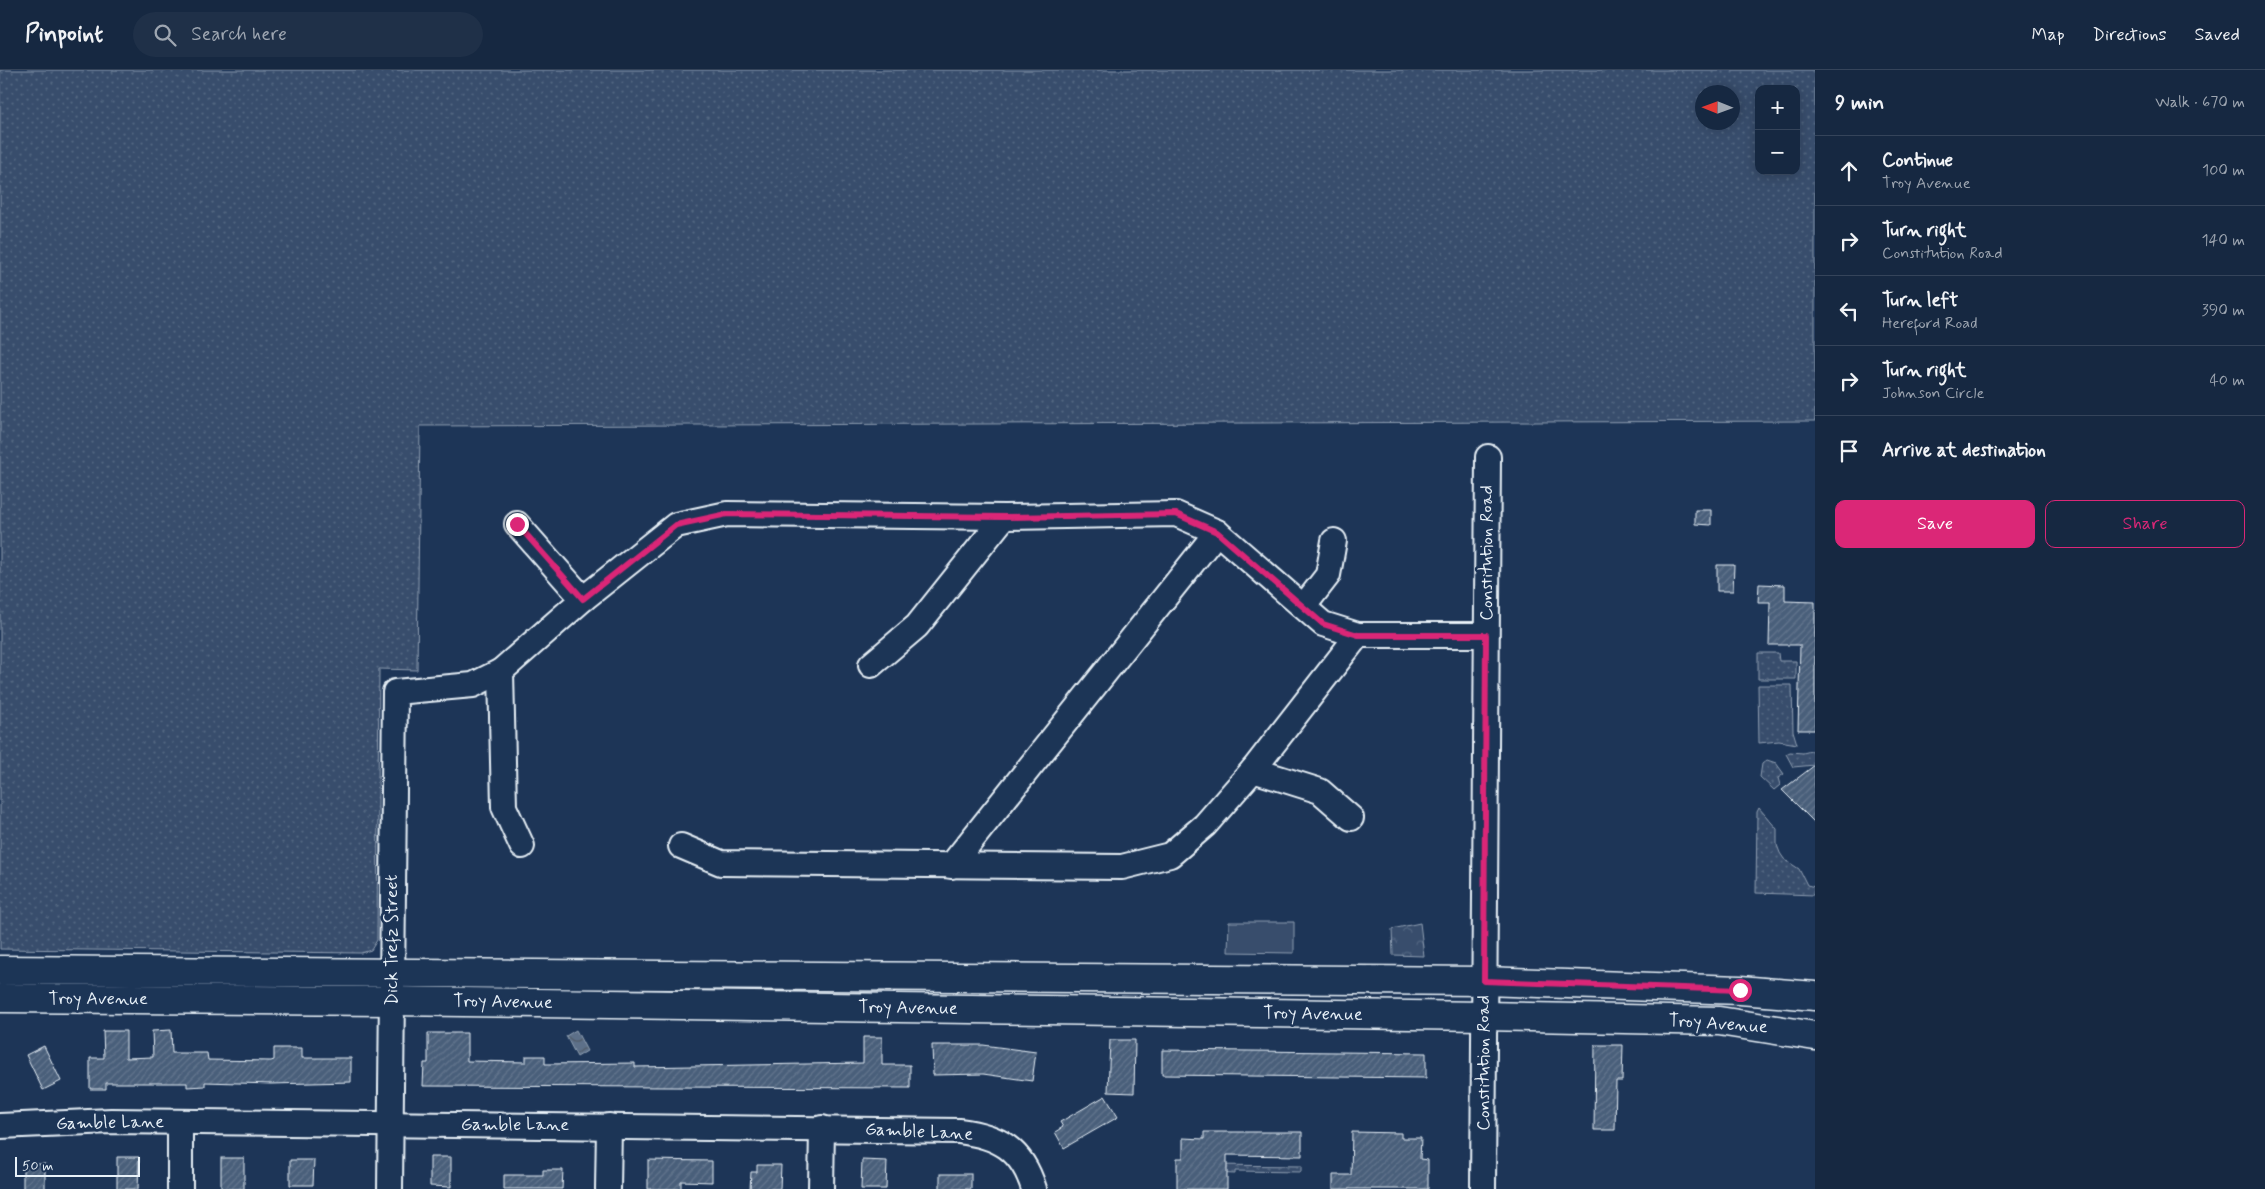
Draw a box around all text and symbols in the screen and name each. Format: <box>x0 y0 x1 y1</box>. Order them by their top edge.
search box <box>133 12 483 57</box>
text: Pinpoint <box>25 19 103 50</box>
icon: search <box>151 21 179 49</box>
text: Search here <box>191 22 287 47</box>
text: Map <box>2032 23 2065 47</box>
text: Directions <box>2093 23 2167 47</box>
text: Saved <box>2195 23 2240 47</box>
north arrow <box>1695 85 1740 130</box>
map controls <box>1755 85 1800 175</box>
button: + <box>1755 85 1800 130</box>
text: 9 min <box>1835 89 1884 117</box>
text: Walk · 670 m <box>2155 92 2245 113</box>
button: − <box>1755 130 1800 175</box>
text: Continue <box>1882 148 1953 173</box>
icon: ahead <box>1835 157 1863 185</box>
text: 100 m <box>2202 160 2245 181</box>
text: Troy Avenue <box>1882 173 1971 194</box>
text: Turn right <box>1882 218 1966 243</box>
icon: right <box>1835 227 1863 255</box>
text: 140 m <box>2201 230 2245 251</box>
text: Constitution Road <box>1882 243 2003 264</box>
text: Turn left <box>1882 288 1958 313</box>
icon: left <box>1835 297 1863 325</box>
text: 390 m <box>2202 300 2245 321</box>
text: Hereford Road <box>1882 313 1978 334</box>
text: Turn right <box>1882 358 1966 383</box>
icon: right <box>1835 367 1863 395</box>
text: 40 m <box>2209 370 2245 391</box>
text: Johnson Circle <box>1882 383 1984 404</box>
icon: arrive <box>1835 437 1863 465</box>
text: Arrive at destination <box>1882 438 2046 463</box>
street label: Constitution Road <box>1475 485 1499 621</box>
button: Save <box>1835 500 2035 548</box>
button: Share <box>2045 500 2245 548</box>
route end <box>506 513 529 536</box>
street label: Dick Trefz Street <box>380 874 404 1005</box>
route start <box>1729 979 1752 1002</box>
street label: Troy Avenue <box>48 987 148 1011</box>
street label: Troy Avenue <box>453 989 553 1015</box>
street label: Troy Avenue <box>858 995 958 1021</box>
street label: Constitution Road <box>1472 995 1496 1131</box>
street label: Troy Avenue <box>1263 1001 1363 1027</box>
street label: Troy Avenue <box>1667 1009 1769 1039</box>
street label: Gamble Lane <box>56 1110 164 1136</box>
street label: Gamble Lane <box>461 1113 569 1137</box>
street label: Gamble Lane <box>864 1117 974 1147</box>
scale bar <box>15 1154 140 1177</box>
text: 50 m <box>22 1157 53 1175</box>

